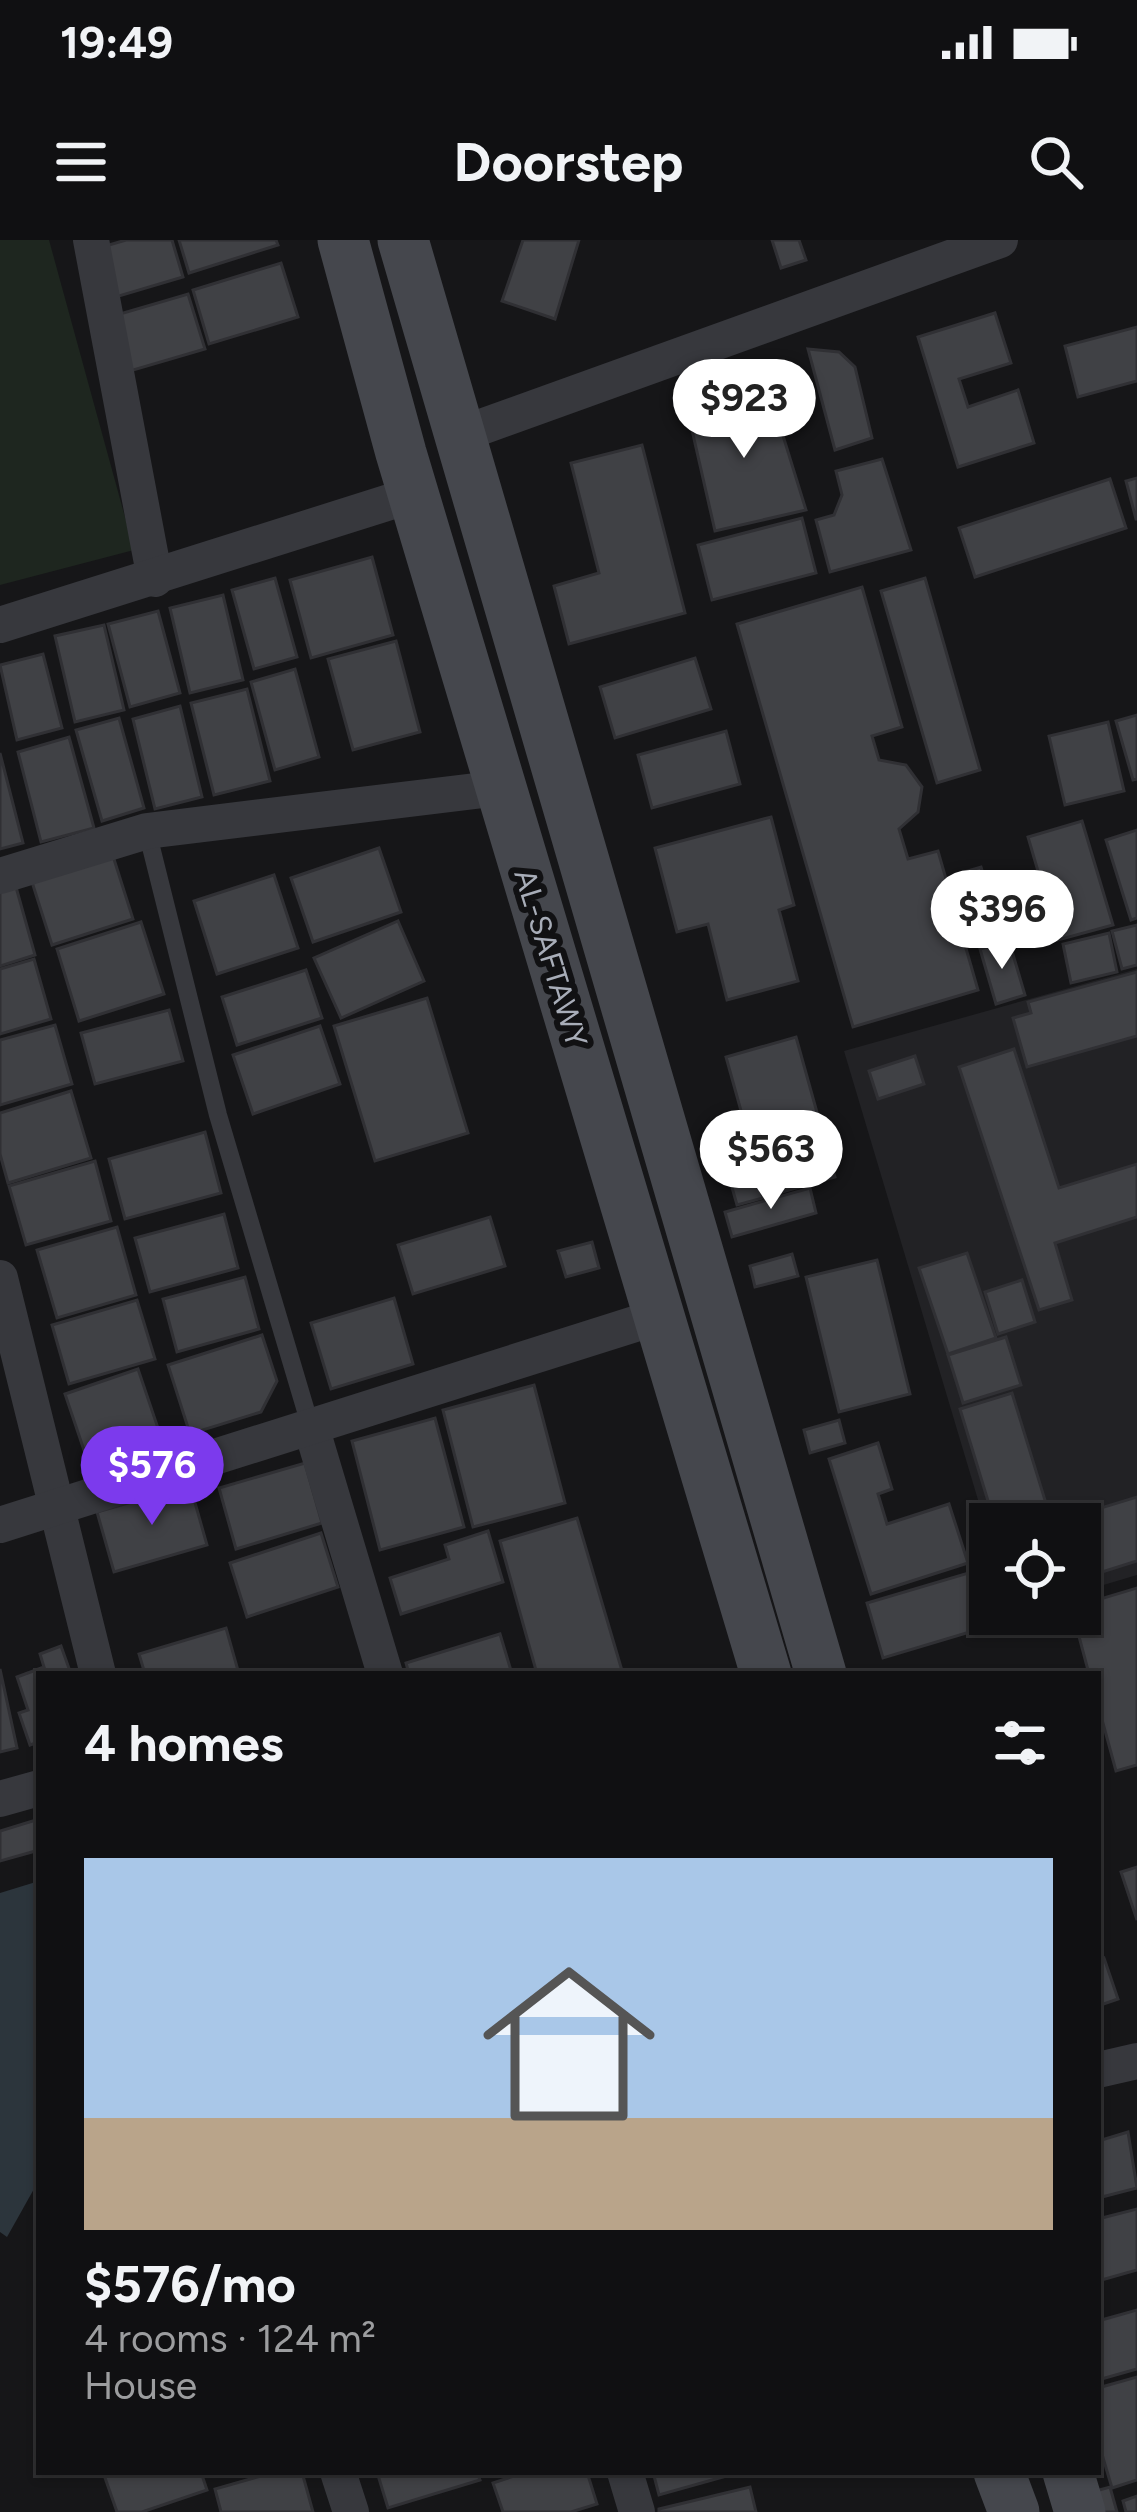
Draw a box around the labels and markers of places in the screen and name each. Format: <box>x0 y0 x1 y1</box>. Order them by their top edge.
pin: $923 <box>673 359 815 461</box>
pin: $396 <box>931 870 1073 972</box>
pin: $563 <box>700 1110 842 1212</box>
pin: $576 <box>81 1426 223 1528</box>

